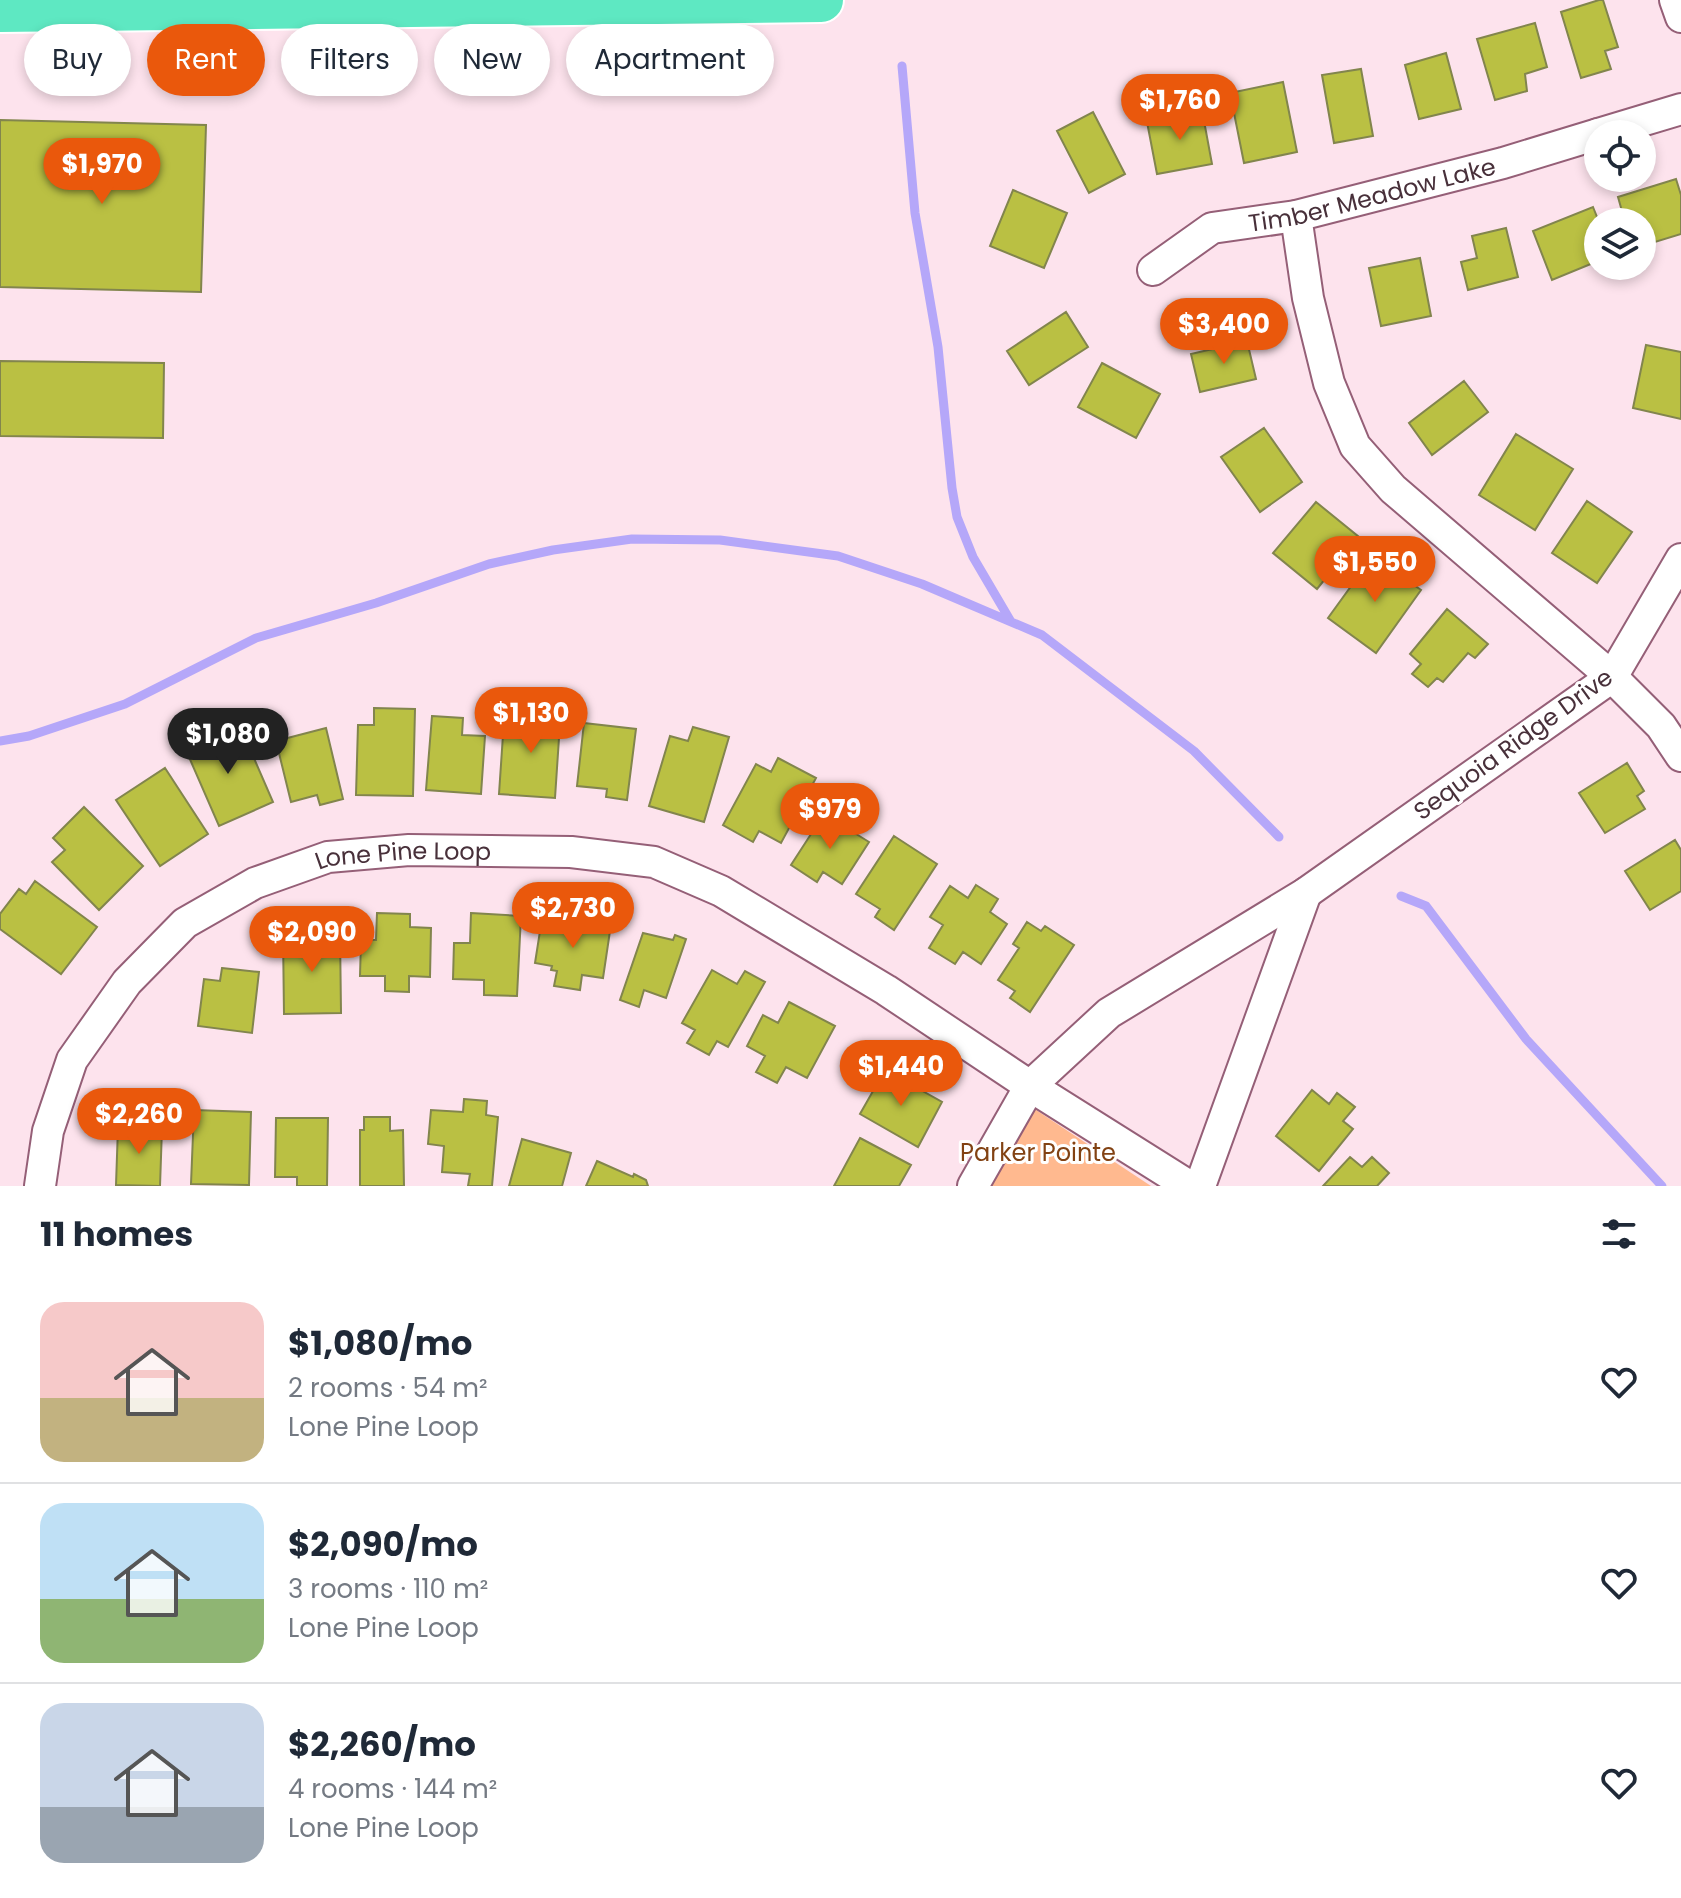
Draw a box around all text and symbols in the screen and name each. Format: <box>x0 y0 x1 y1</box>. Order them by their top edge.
chip: Buy <box>24 24 131 96</box>
chip: Rent <box>147 24 265 96</box>
chip: Filters <box>281 24 418 96</box>
chip: New <box>434 24 550 96</box>
chip: Apartment <box>566 24 774 96</box>
pin: $1,760 <box>1115 74 1245 142</box>
text: $1,760 <box>1139 82 1221 118</box>
map controls <box>1584 120 1656 280</box>
button: locate <box>1584 120 1656 192</box>
pin: $1,970 <box>37 138 167 206</box>
text: $1,970 <box>61 146 143 182</box>
street label: Timber Meadow Lake <box>1246 149 1499 239</box>
button: layers <box>1584 208 1656 280</box>
pin: $3,400 <box>1159 298 1289 366</box>
text: $3,400 <box>1178 306 1270 342</box>
pin: $1,550 <box>1310 536 1440 604</box>
text: $1,550 <box>1332 544 1418 580</box>
street label: Sequoia Ridge Drive <box>1407 660 1619 828</box>
pin: $1,130 <box>466 687 596 755</box>
text: $1,130 <box>493 695 569 731</box>
pin: $1,080 <box>163 708 293 776</box>
text: $1,080 <box>185 716 271 752</box>
pin: $979 <box>783 783 877 851</box>
text: $979 <box>799 791 862 827</box>
street label: Lone Pine Loop <box>310 833 491 877</box>
pin: $2,730 <box>508 882 638 950</box>
text: $2,730 <box>530 890 616 926</box>
pin: $2,090 <box>247 906 377 974</box>
text: $2,090 <box>267 914 357 950</box>
pin: $1,440 <box>836 1040 966 1108</box>
text: $1,440 <box>858 1048 944 1084</box>
pin: $2,260 <box>74 1088 204 1156</box>
text: $2,260 <box>95 1096 183 1132</box>
park label: Parker Pointe <box>960 1136 1116 1169</box>
text: 11 homes <box>40 1210 193 1258</box>
icon: filters <box>1597 1212 1641 1256</box>
text: $1,080/mo <box>288 1319 472 1367</box>
icon: home <box>104 1334 200 1430</box>
icon: heart <box>1597 1360 1641 1404</box>
text: 2 rooms · 54 m² <box>288 1370 488 1406</box>
text: Lone Pine Loop <box>288 1409 479 1445</box>
text: $2,090/mo <box>288 1520 478 1568</box>
icon: home <box>104 1535 200 1631</box>
icon: heart <box>1597 1561 1641 1605</box>
text: 3 rooms · 110 m² <box>288 1571 488 1607</box>
text: Lone Pine Loop <box>288 1610 479 1646</box>
text: $2,260/mo <box>288 1720 476 1768</box>
icon: home <box>104 1735 200 1831</box>
icon: heart <box>1597 1761 1641 1805</box>
text: 4 rooms · 144 m² <box>288 1771 497 1807</box>
text: Lone Pine Loop <box>288 1810 479 1846</box>

